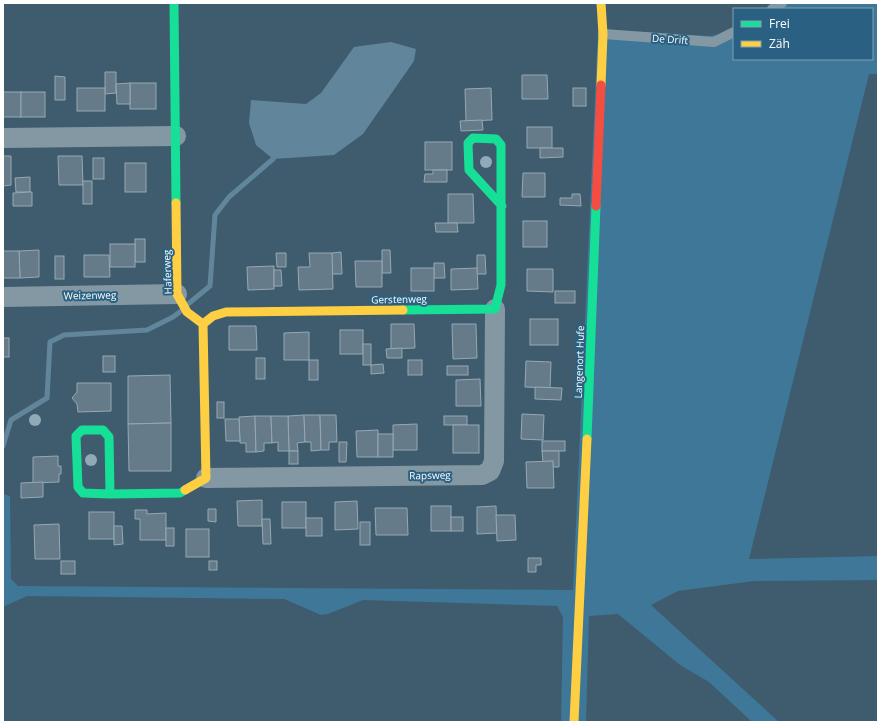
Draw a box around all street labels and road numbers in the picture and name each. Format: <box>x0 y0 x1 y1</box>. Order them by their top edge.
street label: De Drift <box>651 31 689 47</box>
street label: Haferweg <box>159 249 175 295</box>
street label: Weizenweg <box>64 288 117 302</box>
street label: Gerstenweg <box>371 292 428 306</box>
street label: Langenort Hufe <box>571 325 587 399</box>
street label: Rapsweg <box>409 468 451 482</box>

